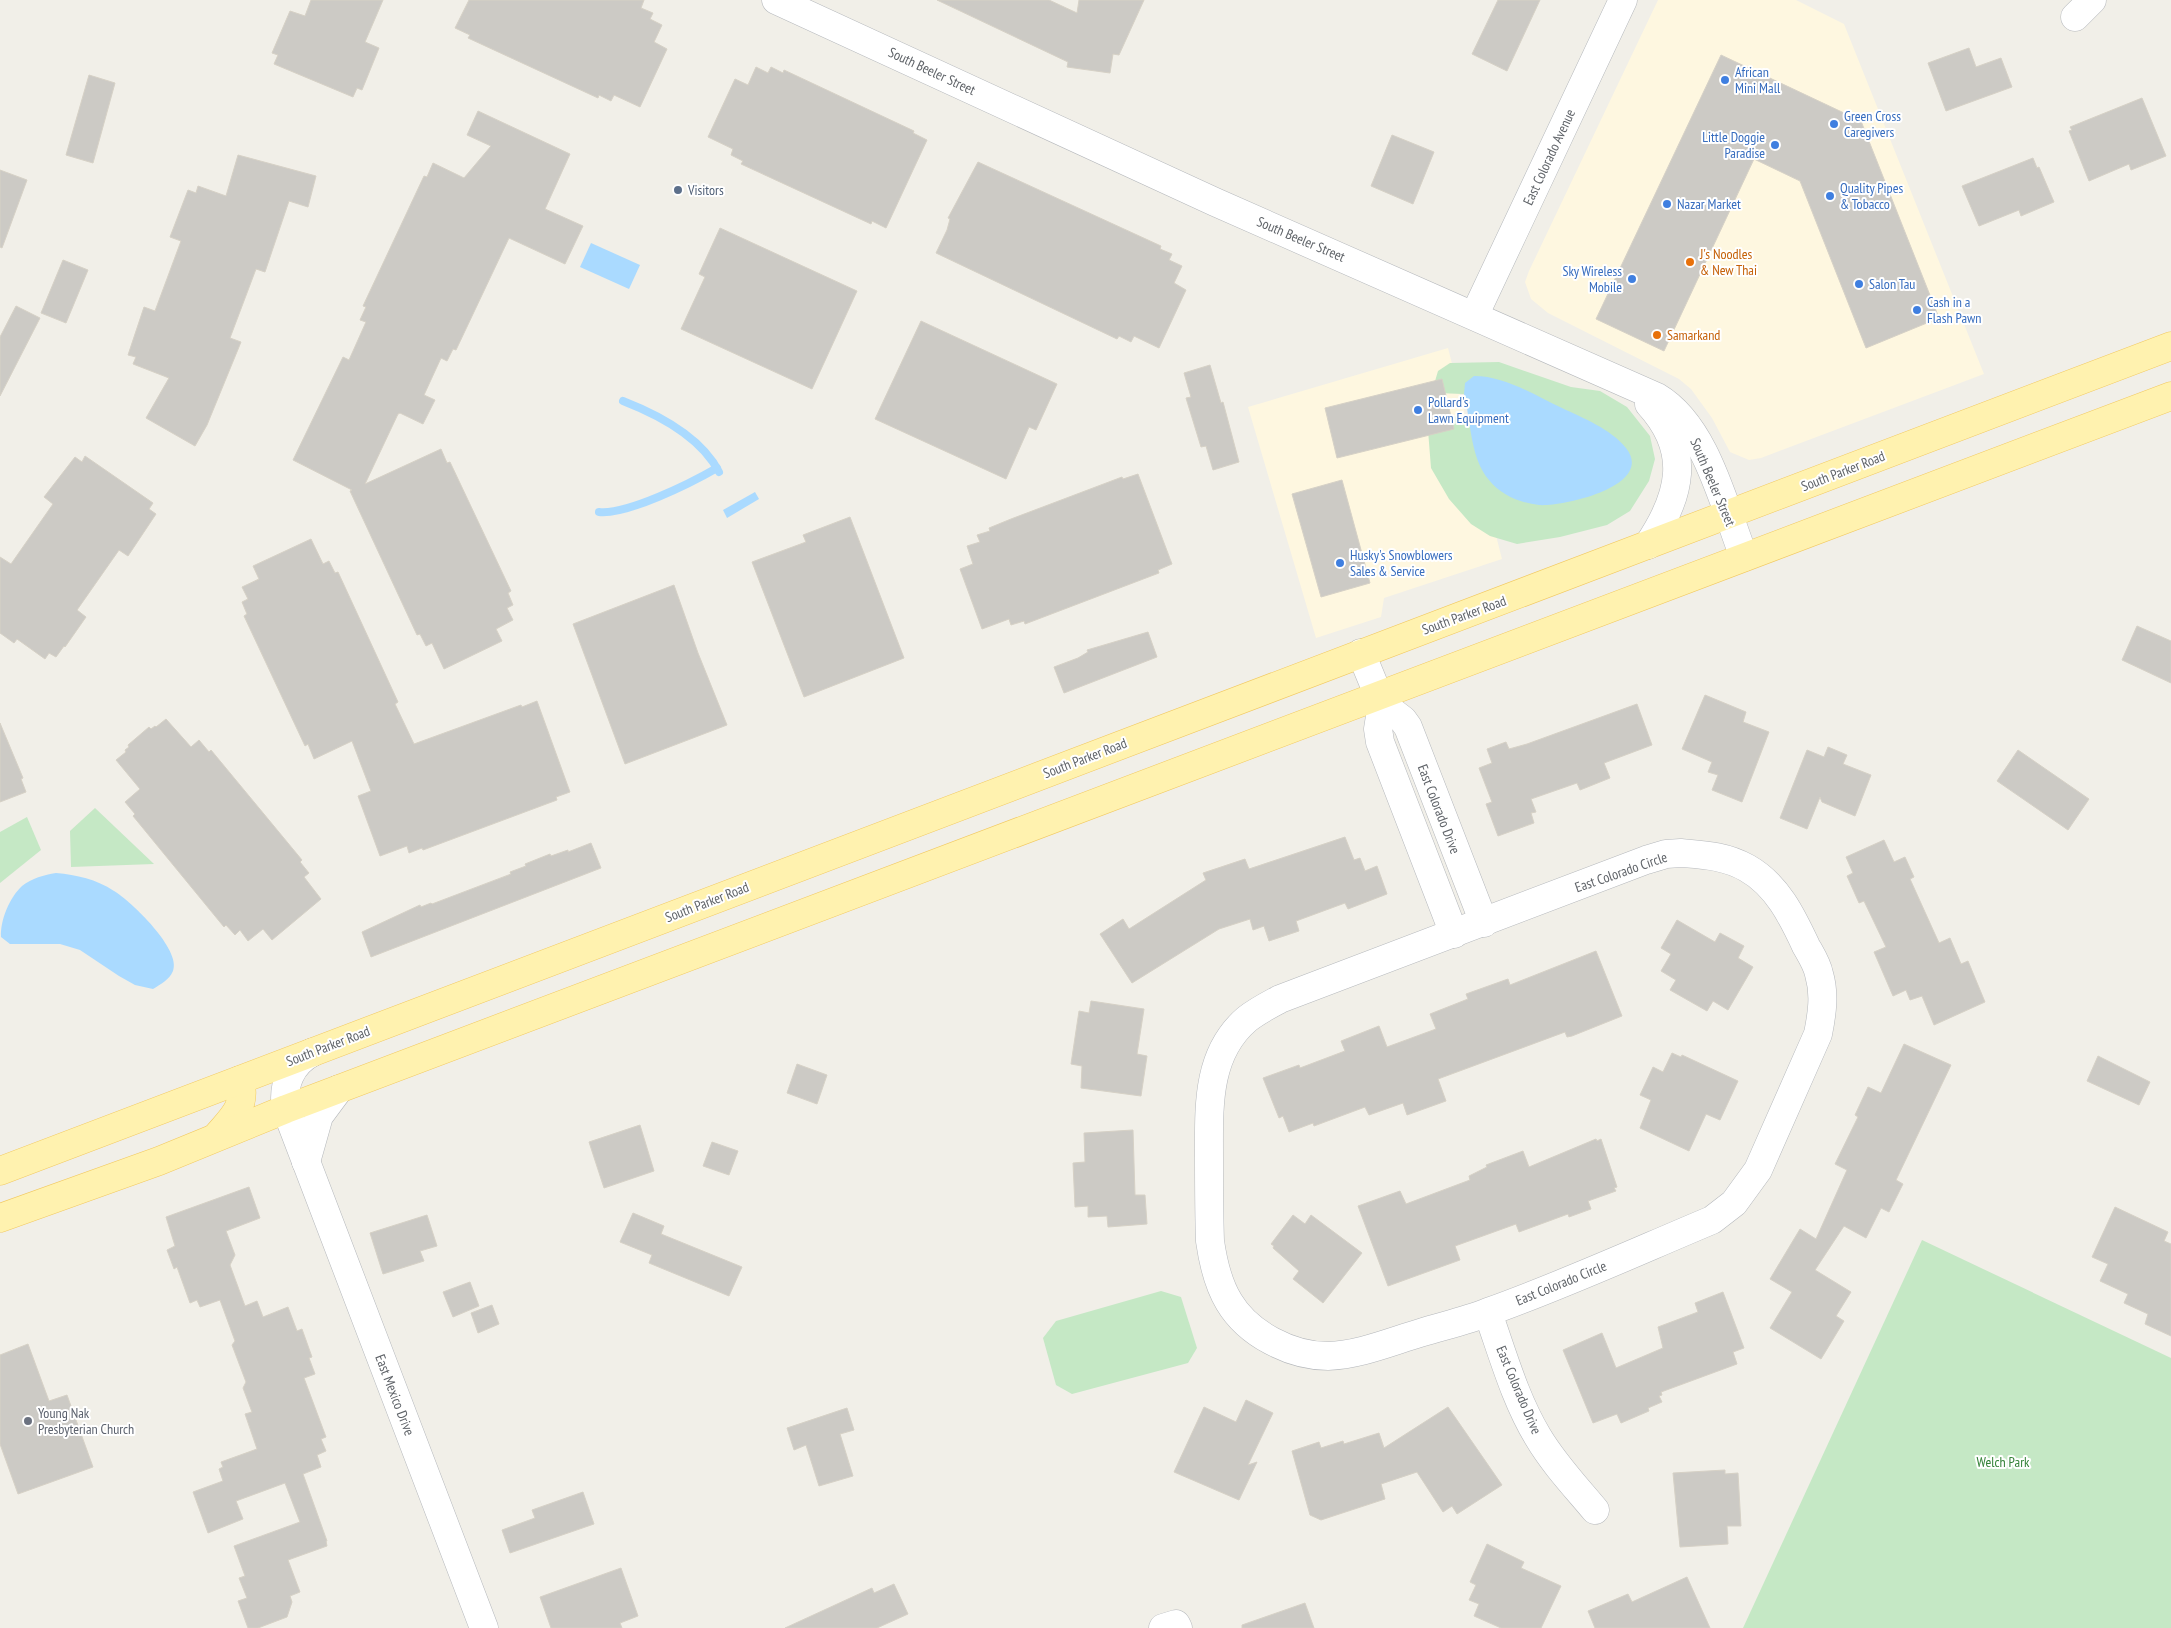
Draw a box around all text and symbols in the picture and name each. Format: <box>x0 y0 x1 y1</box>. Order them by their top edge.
street label: South Beeler Street <box>886 43 979 99</box>
place label: African Mini Mall <box>1735 63 1781 97</box>
marker: African Mini Mall <box>1719 74 1731 86</box>
street label: East Colorado Avenue <box>1519 106 1579 208</box>
place label: Green Cross Caregivers <box>1844 107 1901 141</box>
marker: Green Cross Caregivers <box>1828 118 1840 130</box>
place label: Little Doggie Paradise <box>1702 128 1765 162</box>
marker: Little Doggie Paradise <box>1769 139 1781 151</box>
place label: Quality Pipes & Tobacco <box>1840 179 1903 213</box>
place label: Visitors <box>687 181 724 199</box>
marker: Visitors <box>672 184 684 196</box>
marker: Quality Pipes & Tobacco <box>1824 190 1836 202</box>
place label: Nazar Market <box>1677 195 1741 213</box>
marker: Nazar Market <box>1661 198 1673 210</box>
street label: South Beeler Street <box>1254 212 1348 266</box>
place label: J's Noodles & New Thai <box>1699 245 1757 279</box>
marker: J's Noodles & New Thai <box>1684 256 1696 268</box>
place label: Sky Wireless Mobile <box>1562 262 1622 296</box>
marker: Sky Wireless Mobile <box>1626 273 1638 285</box>
place label: Salon Tau <box>1869 275 1915 293</box>
marker: Salon Tau <box>1853 278 1865 290</box>
place label: Cash in a Flash Pawn <box>1927 293 1981 327</box>
marker: Cash in a Flash Pawn <box>1911 304 1923 316</box>
place label: Samarkand <box>1667 326 1720 344</box>
marker: Samarkand <box>1651 329 1663 341</box>
place label: Pollard's Lawn Equipment <box>1428 393 1509 427</box>
marker: Pollard's Lawn Equipment <box>1412 404 1424 416</box>
street label: South Beeler Street <box>1686 435 1740 529</box>
street label: South Parker Road <box>1799 447 1887 495</box>
place label: Husky's Snowblowers Sales & Service <box>1350 546 1453 580</box>
marker: Husky's Snowblowers Sales & Service <box>1334 557 1346 569</box>
street label: South Parker Road <box>1419 591 1509 639</box>
street label: South Parker Road <box>1041 734 1129 782</box>
street label: East Colorado Drive <box>1414 762 1464 857</box>
street label: East Colorado Circle <box>1573 848 1670 896</box>
street label: South Parker Road <box>663 878 751 926</box>
street label: South Parker Road <box>284 1022 372 1070</box>
street label: East Colorado Circle <box>1513 1257 1609 1309</box>
street label: East Colorado Drive <box>1492 1343 1546 1437</box>
street label: East Mexico Drive <box>371 1352 419 1438</box>
place label: Young Nak Presbyterian Church <box>38 1404 134 1438</box>
marker: Young Nak Presbyterian Church <box>22 1415 34 1427</box>
park label: Welch Park <box>1977 1453 2030 1471</box>

